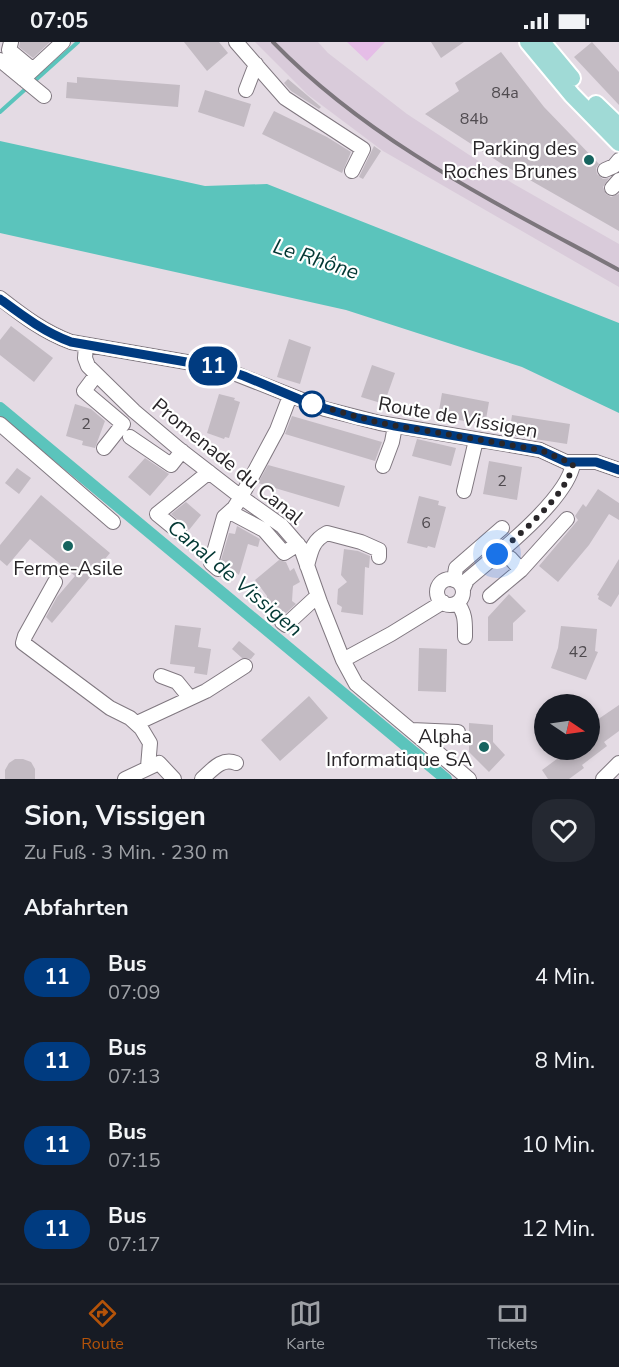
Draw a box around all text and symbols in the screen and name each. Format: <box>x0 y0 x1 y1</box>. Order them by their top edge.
text: 07:05 <box>30 6 88 36</box>
house number: 84a <box>491 82 519 104</box>
house number: 84b <box>460 108 488 130</box>
place label: Parking des Roches Brunes <box>443 135 577 185</box>
marker: Parking des Roches Brunes <box>582 153 596 167</box>
water label: Le Rhône <box>270 232 362 286</box>
line badge: 11 <box>186 346 240 386</box>
text: 11 <box>200 352 226 380</box>
street label: Route de Vissigen <box>376 390 540 445</box>
unlabelled marker <box>299 391 325 417</box>
street label: Promenade du Canal <box>146 392 309 531</box>
house number: 2 <box>81 413 91 435</box>
house number: 2 <box>497 470 507 492</box>
house number: 6 <box>421 512 431 534</box>
water label: Canal de Vissigen <box>162 513 308 643</box>
marker: Ferme-Asile <box>61 539 75 553</box>
your location <box>482 539 512 569</box>
place label: Ferme-Asile <box>13 555 123 582</box>
house number: 42 <box>568 641 588 663</box>
north arrow <box>534 694 600 760</box>
map controls <box>534 694 600 760</box>
place label: Alpha Informatique SA <box>326 723 472 773</box>
marker: Alpha Informatique SA <box>477 740 491 754</box>
text: Sion, Vissigen <box>24 797 206 835</box>
button: heart <box>532 799 595 862</box>
text: Zu Fuß · 3 Min. · 230 m <box>24 839 229 866</box>
text: Abfahrten <box>24 893 129 923</box>
text: Bus <box>108 949 147 979</box>
text: 4 Min. <box>535 962 595 992</box>
text: 11 <box>44 963 70 991</box>
text: 07:09 <box>108 979 161 1006</box>
text: Bus <box>108 1033 147 1063</box>
text: 8 Min. <box>535 1046 595 1076</box>
text: 11 <box>44 1047 70 1075</box>
text: 07:13 <box>108 1063 161 1090</box>
text: Bus <box>108 1117 147 1147</box>
text: 10 Min. <box>522 1130 595 1160</box>
text: 11 <box>44 1131 70 1159</box>
text: 07:15 <box>108 1147 161 1174</box>
text: Bus <box>108 1201 147 1231</box>
text: 12 Min. <box>522 1214 595 1244</box>
text: 11 <box>44 1215 70 1243</box>
text: 07:17 <box>108 1231 161 1258</box>
tab: Route <box>81 1297 124 1355</box>
tab: Karte <box>286 1297 325 1355</box>
tab: Tickets <box>487 1297 538 1355</box>

